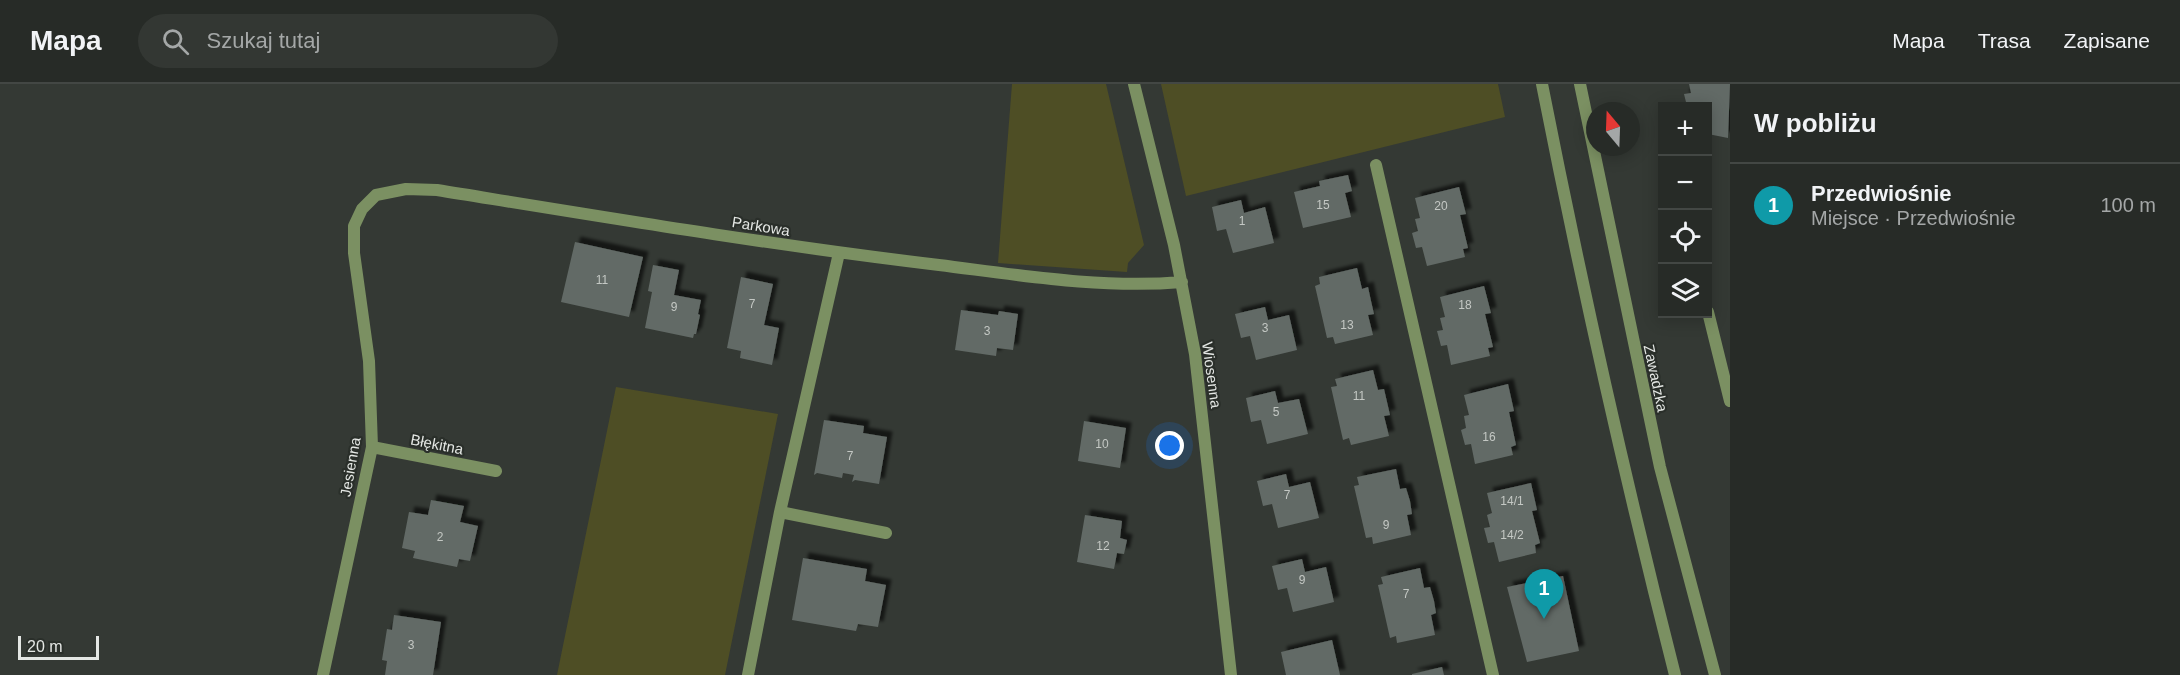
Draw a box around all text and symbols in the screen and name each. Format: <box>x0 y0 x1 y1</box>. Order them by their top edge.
search box <box>138 14 558 68</box>
text: Mapa <box>30 25 102 56</box>
icon: search <box>159 25 192 58</box>
text: Szukaj tutaj <box>207 28 320 53</box>
text: Mapa <box>1892 29 1945 52</box>
text: Trasa <box>1978 29 2031 52</box>
text: Zapisane <box>2064 29 2150 52</box>
north arrow <box>1586 102 1640 156</box>
map controls <box>1658 102 1712 318</box>
button: + <box>1658 102 1712 156</box>
text: W pobliżu <box>1754 108 1877 138</box>
button: − <box>1658 156 1712 210</box>
text: Przedwiośnie <box>1811 181 1952 206</box>
text: 1 <box>1768 194 1779 216</box>
text: 100 m <box>2100 194 2156 216</box>
house number: 15 <box>1316 198 1330 212</box>
house number: 20 <box>1434 199 1448 213</box>
text: Miejsce · Przedwiośnie <box>1811 207 2016 229</box>
button: locate <box>1658 210 1712 264</box>
street label: Parkowa <box>731 213 792 239</box>
house number: 1 <box>1239 214 1246 228</box>
button: layers <box>1658 264 1712 318</box>
house number: 11 <box>596 273 609 287</box>
house number: 7 <box>749 297 756 311</box>
house number: 18 <box>1458 298 1472 312</box>
house number: 9 <box>671 300 678 314</box>
house number: 13 <box>1340 318 1354 332</box>
house number: 3 <box>1262 321 1269 335</box>
house number: 3 <box>984 324 991 338</box>
street label: Wiosenna <box>1199 341 1225 410</box>
street label: Zawadzka <box>1641 343 1672 414</box>
house number: 11 <box>1353 389 1366 403</box>
house number: 5 <box>1273 405 1280 419</box>
house number: 16 <box>1482 430 1496 444</box>
street label: Błękitna <box>409 431 465 458</box>
your location <box>1155 431 1184 460</box>
street label: Jesienna <box>336 435 364 498</box>
house number: 10 <box>1095 437 1109 451</box>
house number: 7 <box>847 449 854 463</box>
house number: 7 <box>1284 488 1291 502</box>
house number: 14/1 <box>1500 494 1524 508</box>
house number: 9 <box>1383 518 1390 532</box>
house number: 14/2 <box>1500 528 1524 542</box>
house number: 2 <box>437 530 444 544</box>
house number: 12 <box>1096 539 1110 553</box>
pin: 1 <box>1524 570 1564 619</box>
house number: 9 <box>1299 573 1306 587</box>
house number: 7 <box>1403 587 1410 601</box>
scale bar <box>18 633 99 660</box>
text: 20 m <box>27 638 63 655</box>
house number: 3 <box>408 638 415 652</box>

